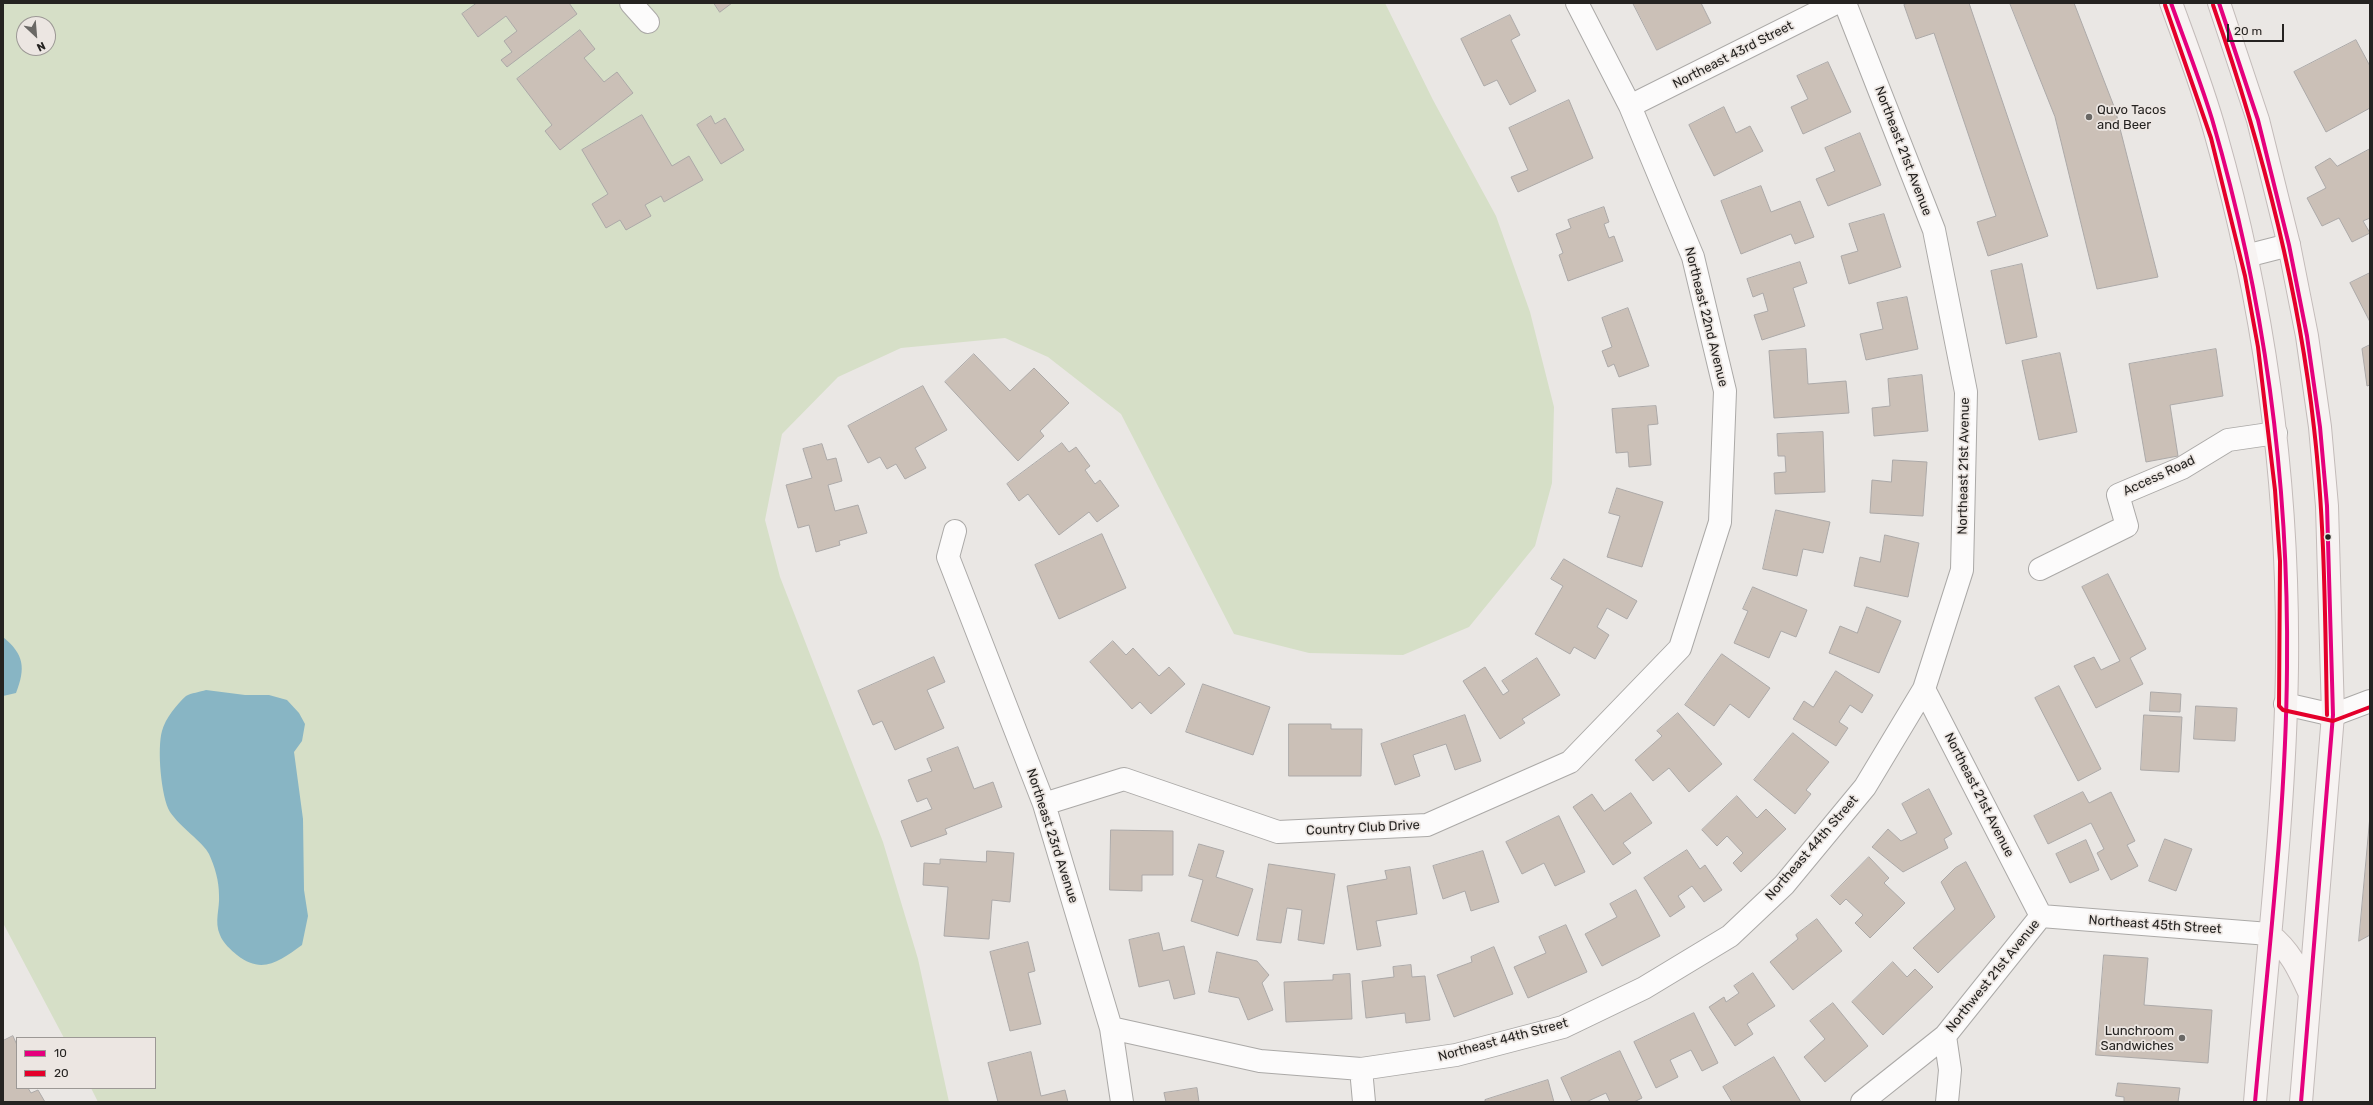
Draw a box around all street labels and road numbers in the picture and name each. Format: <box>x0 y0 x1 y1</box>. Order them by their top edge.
street label: Northeast 43rd Street <box>1670 18 1796 92</box>
street label: Northeast 21st Avenue <box>1871 84 1935 218</box>
street label: Northeast 22nd Avenue <box>1681 246 1731 388</box>
street label: Northeast 21st Avenue <box>1955 397 1973 535</box>
street label: Access Road <box>2121 453 2197 499</box>
street label: Northeast 21st Avenue <box>1941 730 2017 860</box>
street label: Northeast 23rd Avenue <box>1023 767 1081 905</box>
street label: Northeast 44th Street <box>1762 792 1862 904</box>
street label: Country Club Drive <box>1306 817 1420 839</box>
street label: Northeast 45th Street <box>2088 913 2222 937</box>
street label: Northwest 21st Avenue <box>1943 917 2043 1035</box>
street label: Northeast 44th Street <box>1436 1015 1570 1065</box>

